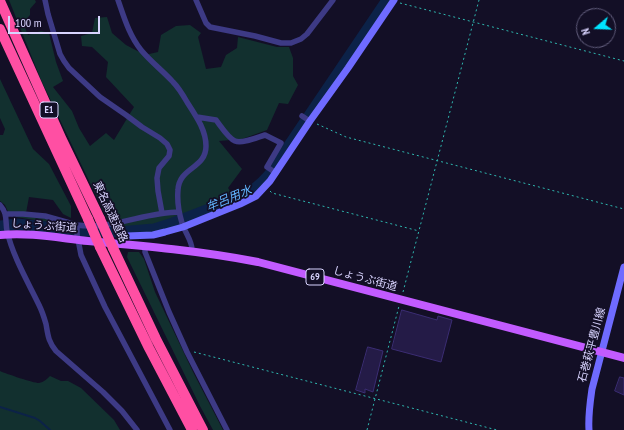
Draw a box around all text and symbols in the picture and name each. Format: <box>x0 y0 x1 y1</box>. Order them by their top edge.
scale bar <box>10 8 102 34</box>
north arrow <box>576 8 616 48</box>
text: 100 m <box>15 15 42 30</box>
text: N <box>578 26 593 37</box>
road number: E1 <box>40 102 58 118</box>
street label: 東名高速道路 <box>90 179 130 245</box>
water label: 牟呂用水 <box>204 183 254 215</box>
street label: しょうぶ街道 <box>11 217 77 235</box>
street label: しょうぶ街道 <box>331 264 399 294</box>
road number: 69 <box>306 269 324 285</box>
street label: 石巻萩平豊川線 <box>576 306 608 384</box>

